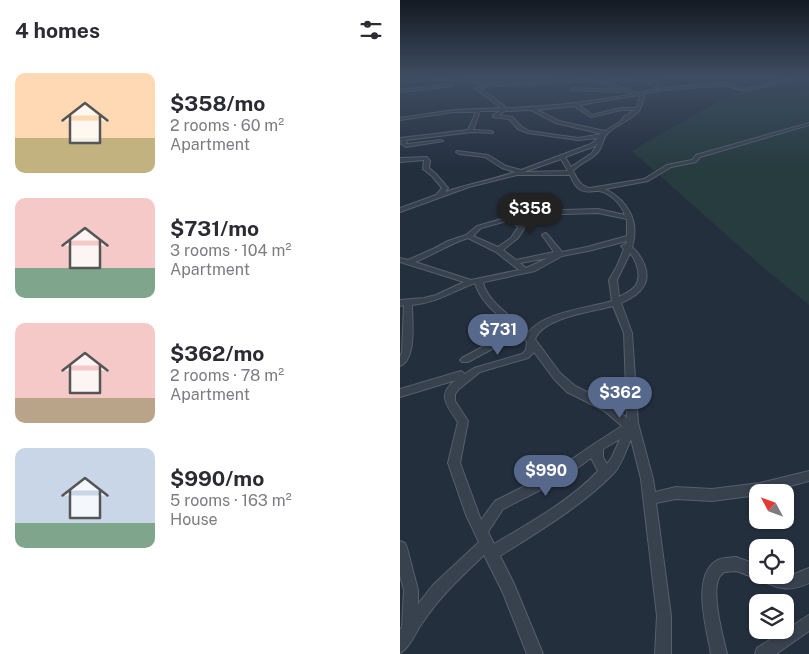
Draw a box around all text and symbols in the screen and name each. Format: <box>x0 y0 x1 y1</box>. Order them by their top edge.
icon: filters <box>357 16 385 44</box>
text: 4 homes <box>15 18 100 43</box>
text: $358/mo <box>170 91 265 116</box>
icon: home <box>55 93 115 153</box>
text: 2 rooms · 60 m² <box>170 116 284 135</box>
text: Apartment <box>170 135 250 154</box>
pin: $358 <box>500 192 560 235</box>
text: $358 <box>508 199 552 218</box>
text: $731/mo <box>170 216 259 241</box>
icon: home <box>55 218 115 278</box>
text: 3 rooms · 104 m² <box>170 241 291 260</box>
text: Apartment <box>170 260 250 279</box>
pin: $731 <box>468 314 528 356</box>
text: $731 <box>479 320 517 339</box>
text: $362/mo <box>170 341 264 366</box>
icon: home <box>55 343 115 403</box>
text: 2 rooms · 78 m² <box>170 366 284 385</box>
pin: $362 <box>590 376 650 419</box>
text: $362 <box>599 383 641 402</box>
text: Apartment <box>170 385 250 404</box>
pin: $990 <box>516 454 576 497</box>
text: $990 <box>525 461 567 480</box>
text: $990/mo <box>170 466 264 491</box>
icon: home <box>55 468 115 528</box>
north arrow <box>749 484 794 529</box>
map controls <box>749 484 794 639</box>
text: 5 rooms · 163 m² <box>170 491 292 510</box>
text: House <box>170 510 218 529</box>
button: locate <box>749 539 794 584</box>
button: layers <box>749 594 794 639</box>

